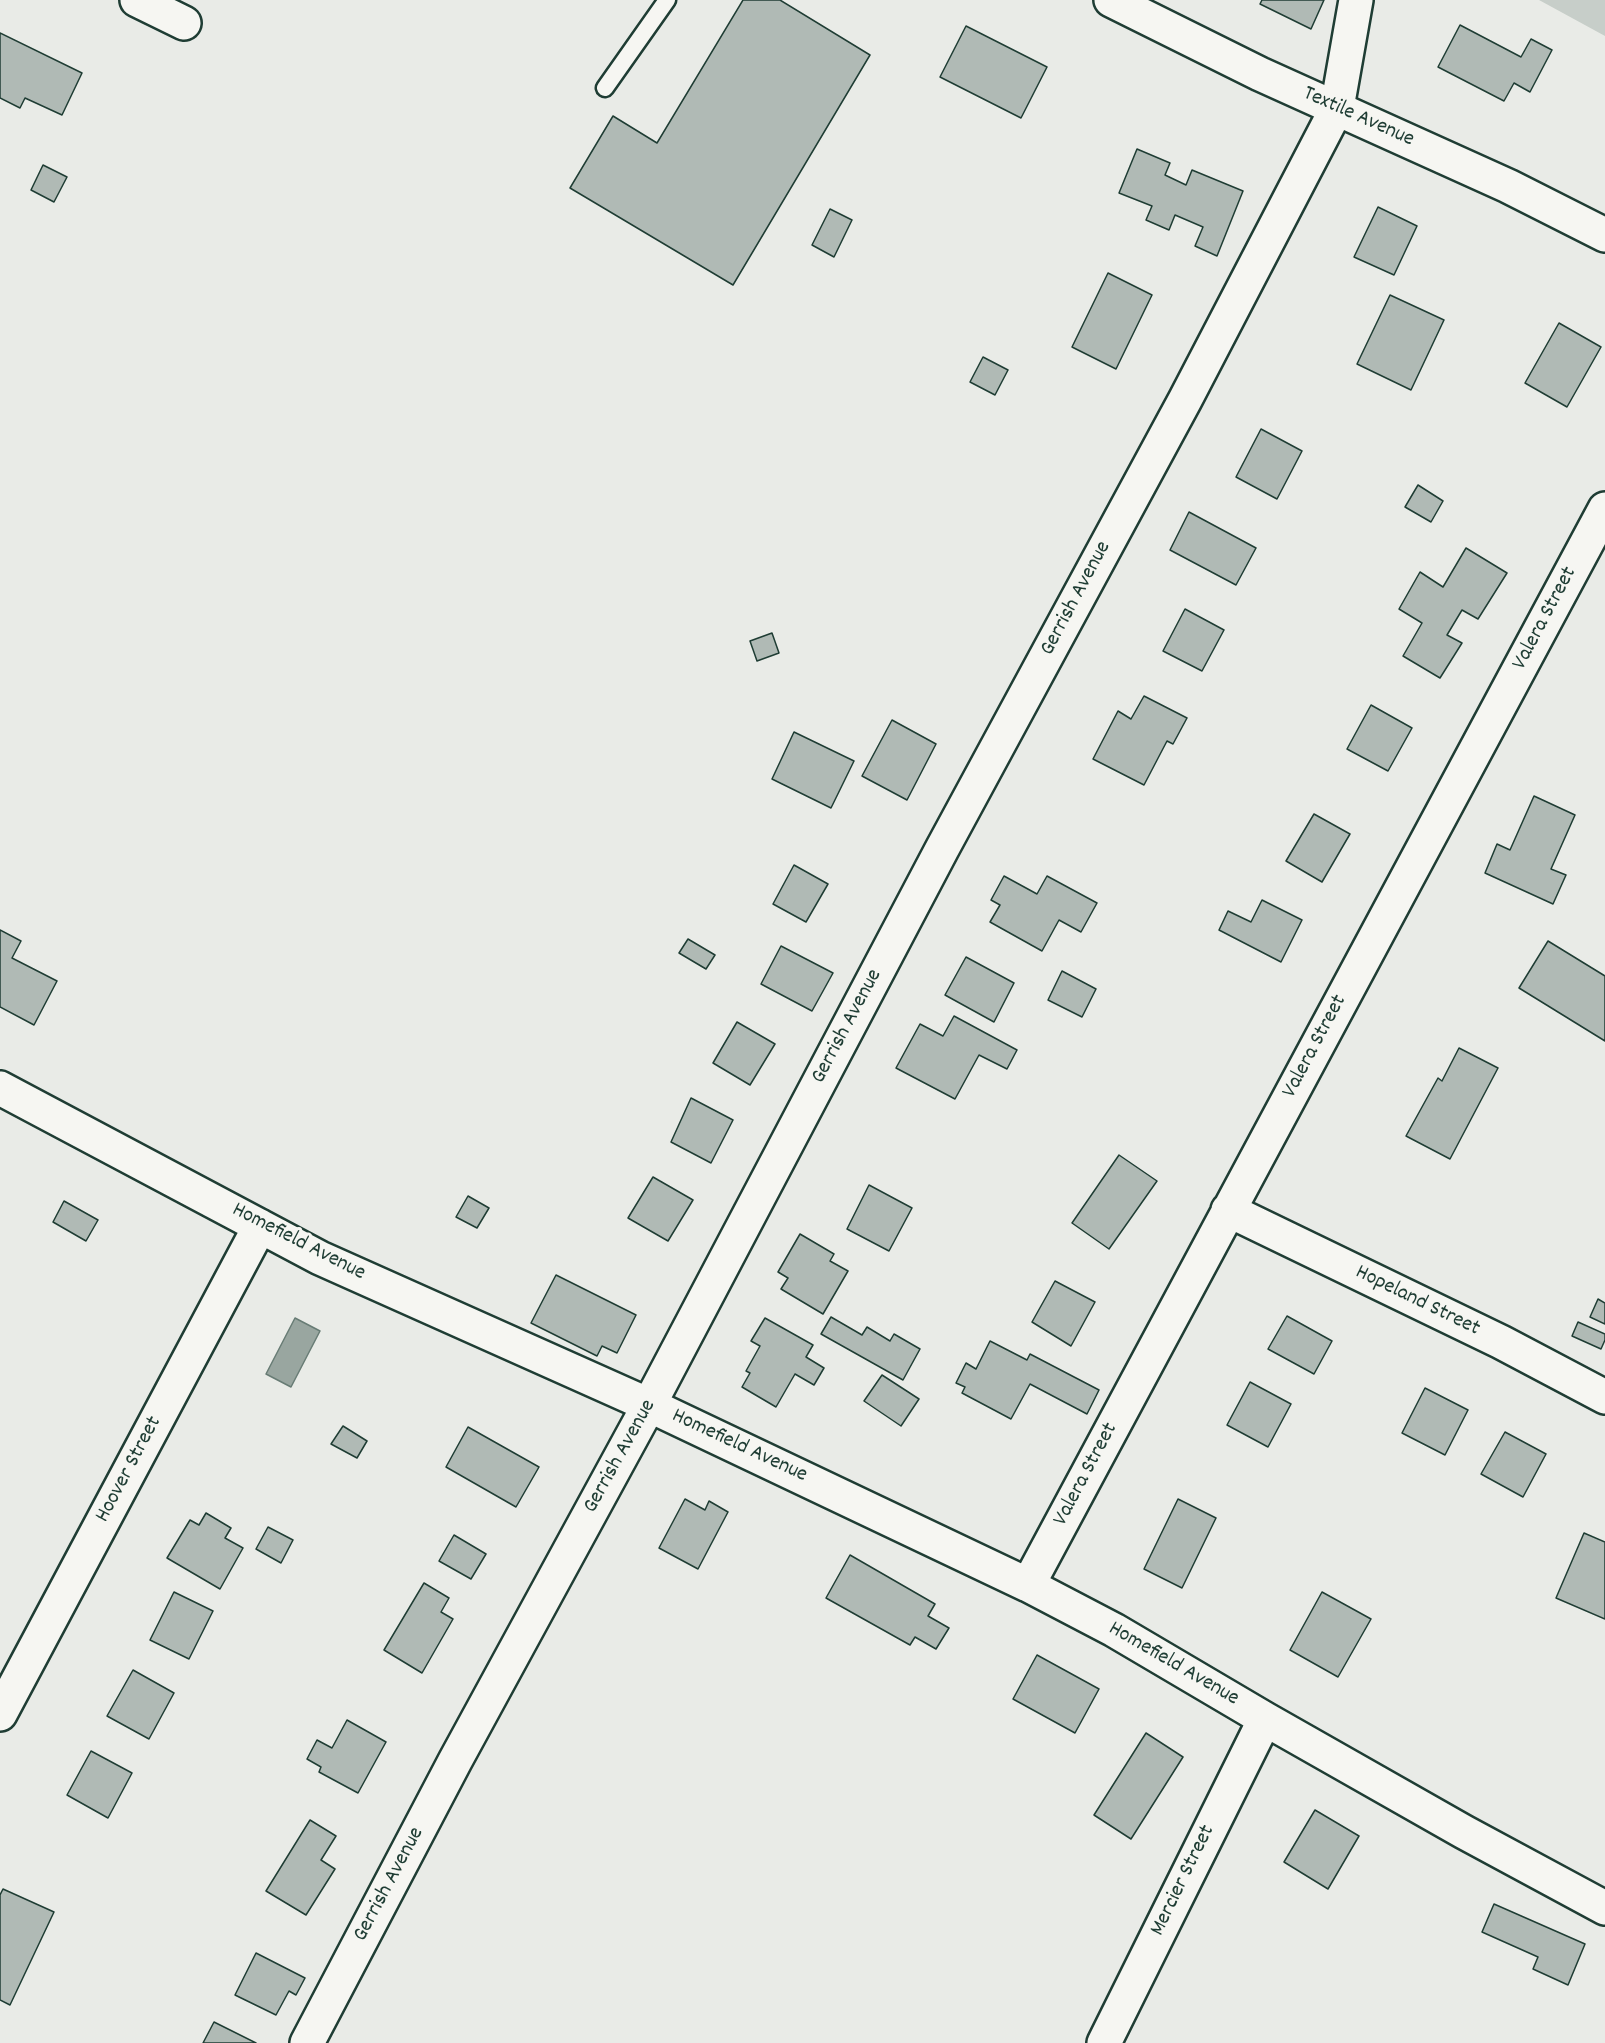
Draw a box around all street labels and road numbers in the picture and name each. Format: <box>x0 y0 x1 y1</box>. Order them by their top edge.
street label: Textile Avenue <box>1298 82 1418 154</box>
street label: Gerrish Avenue <box>1036 537 1118 661</box>
street label: Valera Street <box>1508 563 1584 675</box>
street label: Gerrish Avenue <box>807 965 889 1089</box>
street label: Valera Street <box>1278 991 1354 1103</box>
street label: Homefield Avenue <box>227 1198 369 1288</box>
street label: Hopeland Street <box>1350 1260 1484 1344</box>
street label: Gerrish Avenue <box>579 1396 663 1518</box>
street label: Homefield Avenue <box>667 1404 811 1490</box>
street label: Hoover Street <box>91 1412 169 1528</box>
street label: Valera Street <box>1049 1419 1125 1531</box>
street label: Homefield Avenue <box>1103 1617 1243 1713</box>
street label: Mercier Street <box>1146 1821 1222 1941</box>
street label: Gerrish Avenue <box>349 1823 431 1947</box>

